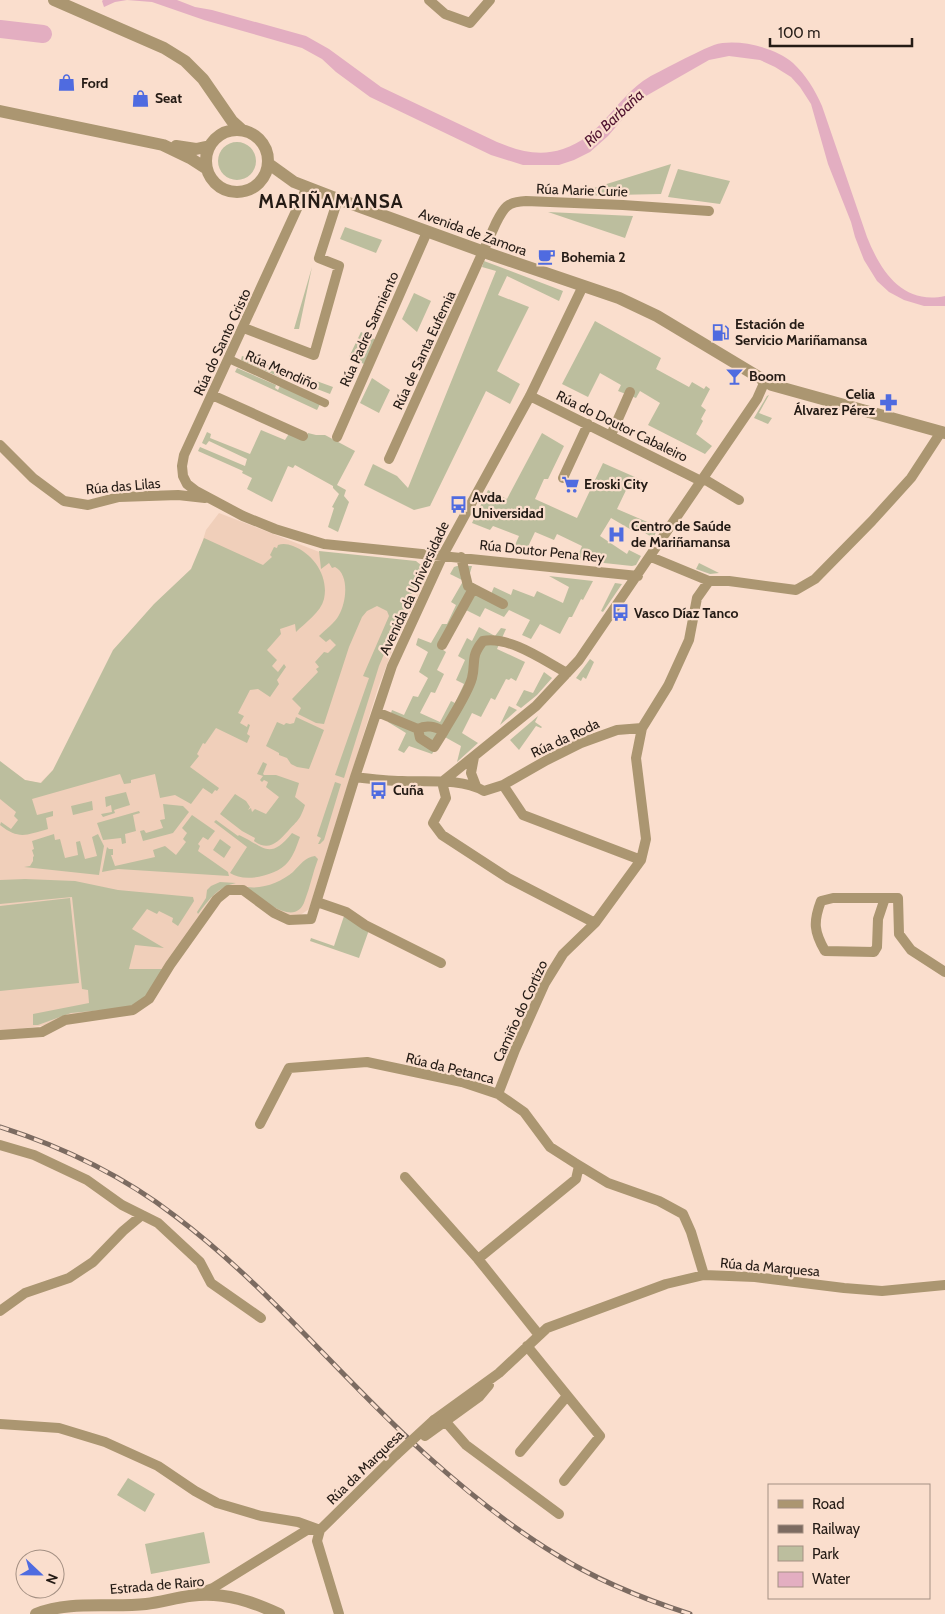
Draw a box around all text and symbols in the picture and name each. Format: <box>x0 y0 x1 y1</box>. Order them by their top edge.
scale bar <box>770 15 912 47</box>
text: 100 m <box>778 24 820 42</box>
shop icon: Ford <box>57 73 77 93</box>
place label: Ford <box>81 74 108 92</box>
water label: Río Barbaña <box>580 86 648 150</box>
shop icon: Seat <box>131 88 151 108</box>
place label: Seat <box>155 89 182 107</box>
street label: Rúa Marie Curie <box>536 179 628 201</box>
district label: MARIÑAMANSA <box>258 190 404 213</box>
street label: Avenida de Zamora <box>416 204 530 260</box>
cafe icon: Bohemia 2 <box>537 247 557 267</box>
place label: Bohemia 2 <box>561 248 626 266</box>
street label: Rúa Padre Sarmiento <box>336 268 403 389</box>
street label: Rúa do Santo Cristo <box>189 285 255 399</box>
street label: Rúa de Santa Eufemia <box>389 287 460 412</box>
place label: Estación de Servicio Mariñamansa <box>735 315 867 349</box>
fuel station icon: Estación de Servicio Mariñamansa <box>711 322 731 342</box>
street label: Rúa Mendiño <box>243 346 322 394</box>
bar icon: Boom <box>725 366 745 386</box>
place label: Boom <box>749 367 786 385</box>
place label: Celia Álvarez Pérez <box>794 385 875 419</box>
street label: Rúa do Doutor Cabaleiro <box>553 386 691 466</box>
pharmacy icon: Celia Álvarez Pérez <box>879 392 899 412</box>
street label: Rúa das Lilas <box>85 474 161 498</box>
supermarket icon: Eroski City <box>560 474 580 494</box>
place label: Eroski City <box>584 475 649 493</box>
place label: Avda. Universidad <box>472 488 544 522</box>
bus stop icon: Avda. Universidad <box>448 495 468 515</box>
place label: Centro de Saúde de Mariñamansa <box>631 517 731 551</box>
street label: Avenida da Universidade <box>375 518 453 658</box>
hospital icon: Centro de Saúde de Mariñamansa <box>607 524 627 544</box>
street label: Rúa Doutor Pena Rey <box>479 535 605 567</box>
bus stop icon: Vasco Díaz Tanco <box>610 603 630 623</box>
place label: Vasco Díaz Tanco <box>634 604 739 622</box>
street label: Rúa da Roda <box>528 714 602 762</box>
bus stop icon: Cuña <box>369 780 389 800</box>
place label: Cuña <box>393 781 424 799</box>
street label: Camiño do Cortizo <box>489 957 552 1065</box>
street label: Rúa da Petanca <box>404 1048 496 1088</box>
street label: Rúa da Marquesa <box>719 1254 821 1280</box>
street label: Rúa da Marquesa <box>323 1426 407 1508</box>
legend <box>768 1484 930 1599</box>
text: Road <box>812 1495 845 1513</box>
text: Railway <box>812 1520 861 1538</box>
text: Park <box>812 1545 839 1563</box>
north arrow <box>15 1549 65 1599</box>
text: Water <box>812 1570 850 1588</box>
text: N <box>42 1571 62 1587</box>
street label: Estrada de Rairo <box>109 1572 205 1598</box>

